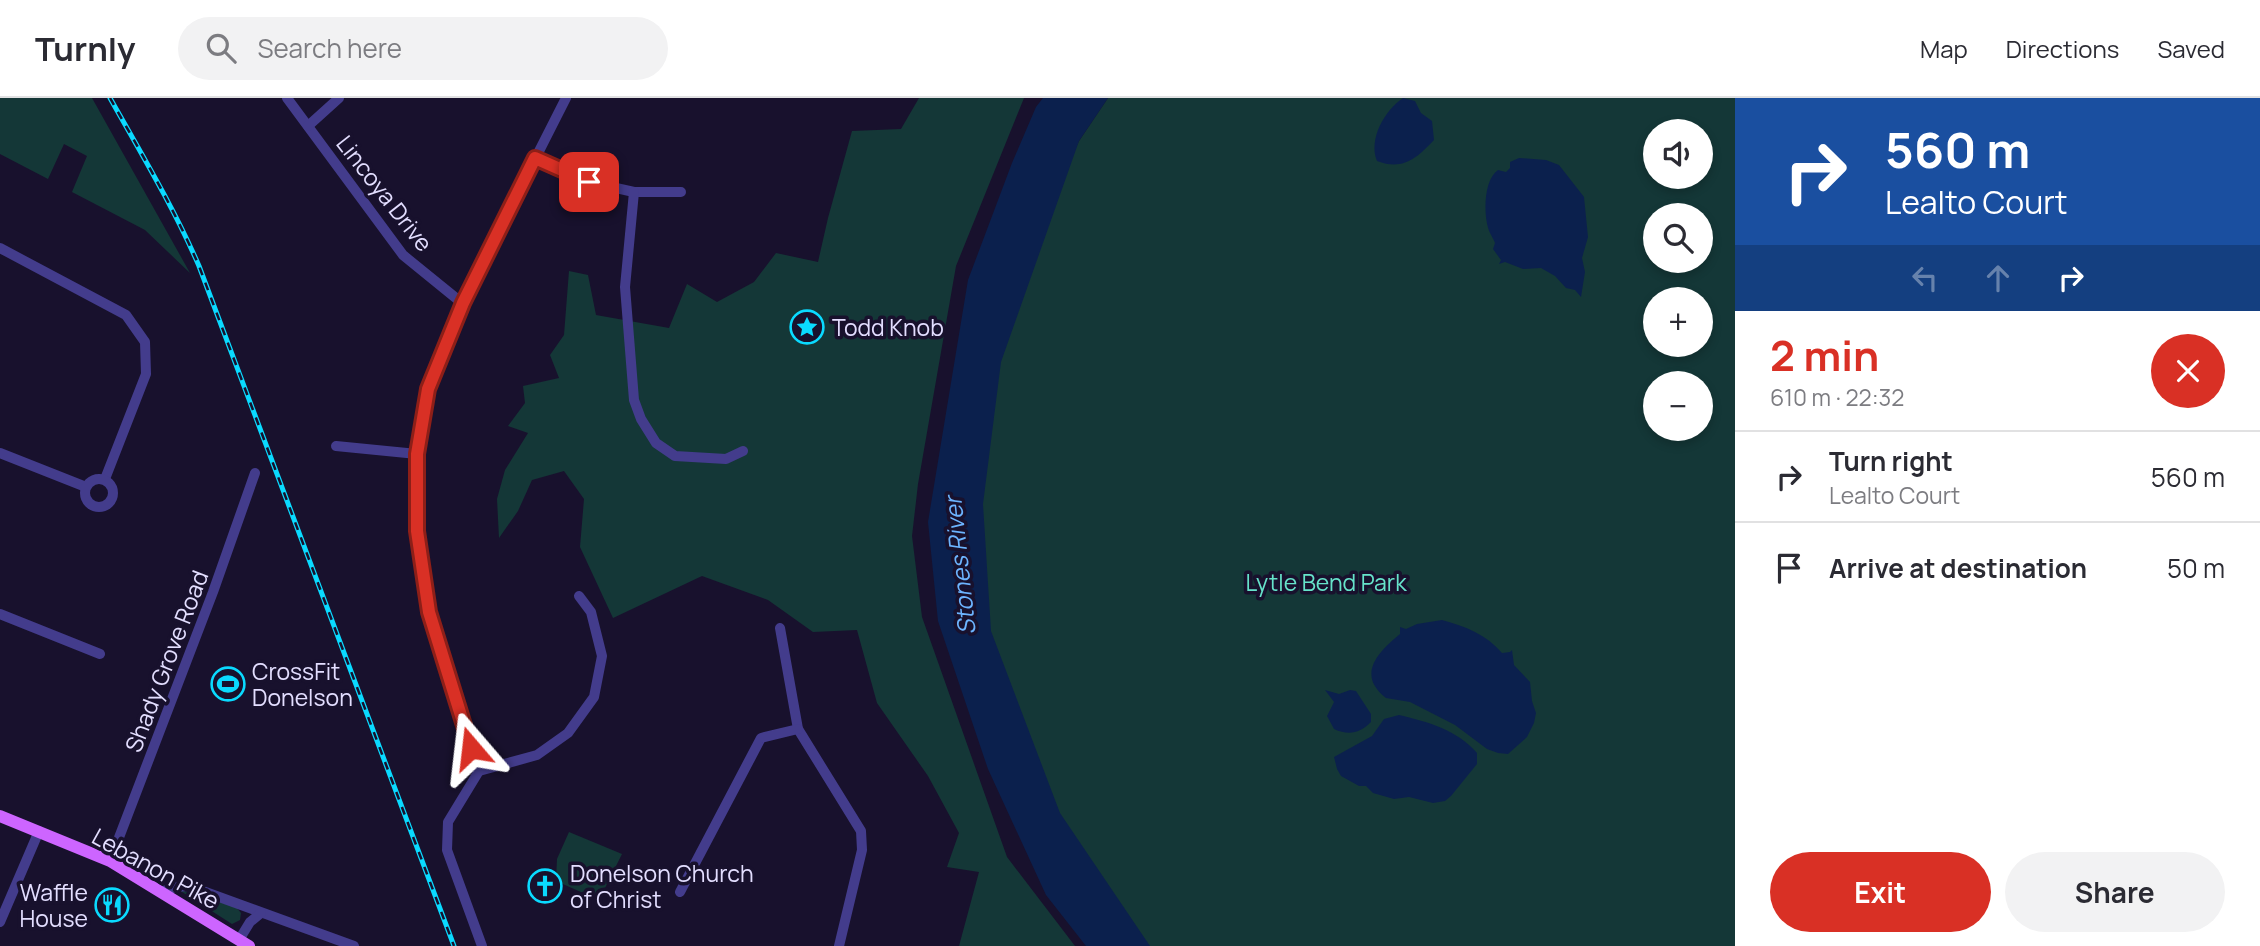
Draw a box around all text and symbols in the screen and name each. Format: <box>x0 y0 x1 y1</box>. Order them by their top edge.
search box <box>178 17 668 80</box>
text: Turnly <box>35 26 136 71</box>
icon: search <box>202 29 240 67</box>
text: Search here <box>258 30 402 66</box>
text: Map <box>1920 32 1968 65</box>
text: Directions <box>2006 32 2119 65</box>
text: Saved <box>2157 32 2225 65</box>
text: 560 m <box>1885 116 2030 183</box>
map controls <box>1643 119 1713 441</box>
button: sound <box>1643 119 1713 189</box>
icon: right <box>1770 126 1861 217</box>
street label: Lincoya Drive <box>330 128 440 258</box>
pin <box>559 152 619 212</box>
icon: arrive <box>570 163 608 201</box>
text: Lealto Court <box>1885 180 2068 224</box>
button: search <box>1643 203 1713 273</box>
icon: left <box>1906 259 1944 297</box>
icon: ahead <box>1979 259 2017 297</box>
icon: right <box>2052 259 2090 297</box>
button: + <box>1643 287 1713 357</box>
place icon: Todd Knob <box>788 308 826 346</box>
place label: Todd Knob <box>832 311 944 343</box>
text: 2 min <box>1770 326 1879 384</box>
button: close <box>2151 334 2225 408</box>
button: − <box>1643 371 1713 441</box>
text: 610 m · 22:32 <box>1770 381 1904 413</box>
text: Turn right <box>1829 443 1953 479</box>
icon: right <box>1770 458 1808 496</box>
text: 560 m <box>2151 459 2225 495</box>
text: Lealto Court <box>1829 479 1960 511</box>
water label: Stones River <box>935 492 983 637</box>
icon: arrive <box>1770 549 1808 587</box>
text: Arrive at destination <box>1829 550 2087 586</box>
text: 50 m <box>2167 550 2225 586</box>
street label: Shady Grove Road <box>117 566 215 756</box>
park label: Lytle Bend Park <box>1245 566 1407 598</box>
place label: CrossFit Donelson <box>252 655 353 713</box>
sports icon: CrossFit Donelson <box>209 665 247 703</box>
position arrow <box>434 711 508 785</box>
street label: Lebanon Pike <box>87 820 225 916</box>
button: Exit <box>1770 852 1991 932</box>
button: Share <box>2005 852 2225 932</box>
place label: Donelson Church of Christ <box>570 857 754 915</box>
church icon: Donelson Church of Christ <box>526 867 564 905</box>
place label: Waffle House <box>19 876 88 934</box>
restaurant icon: Waffle House <box>93 886 131 924</box>

